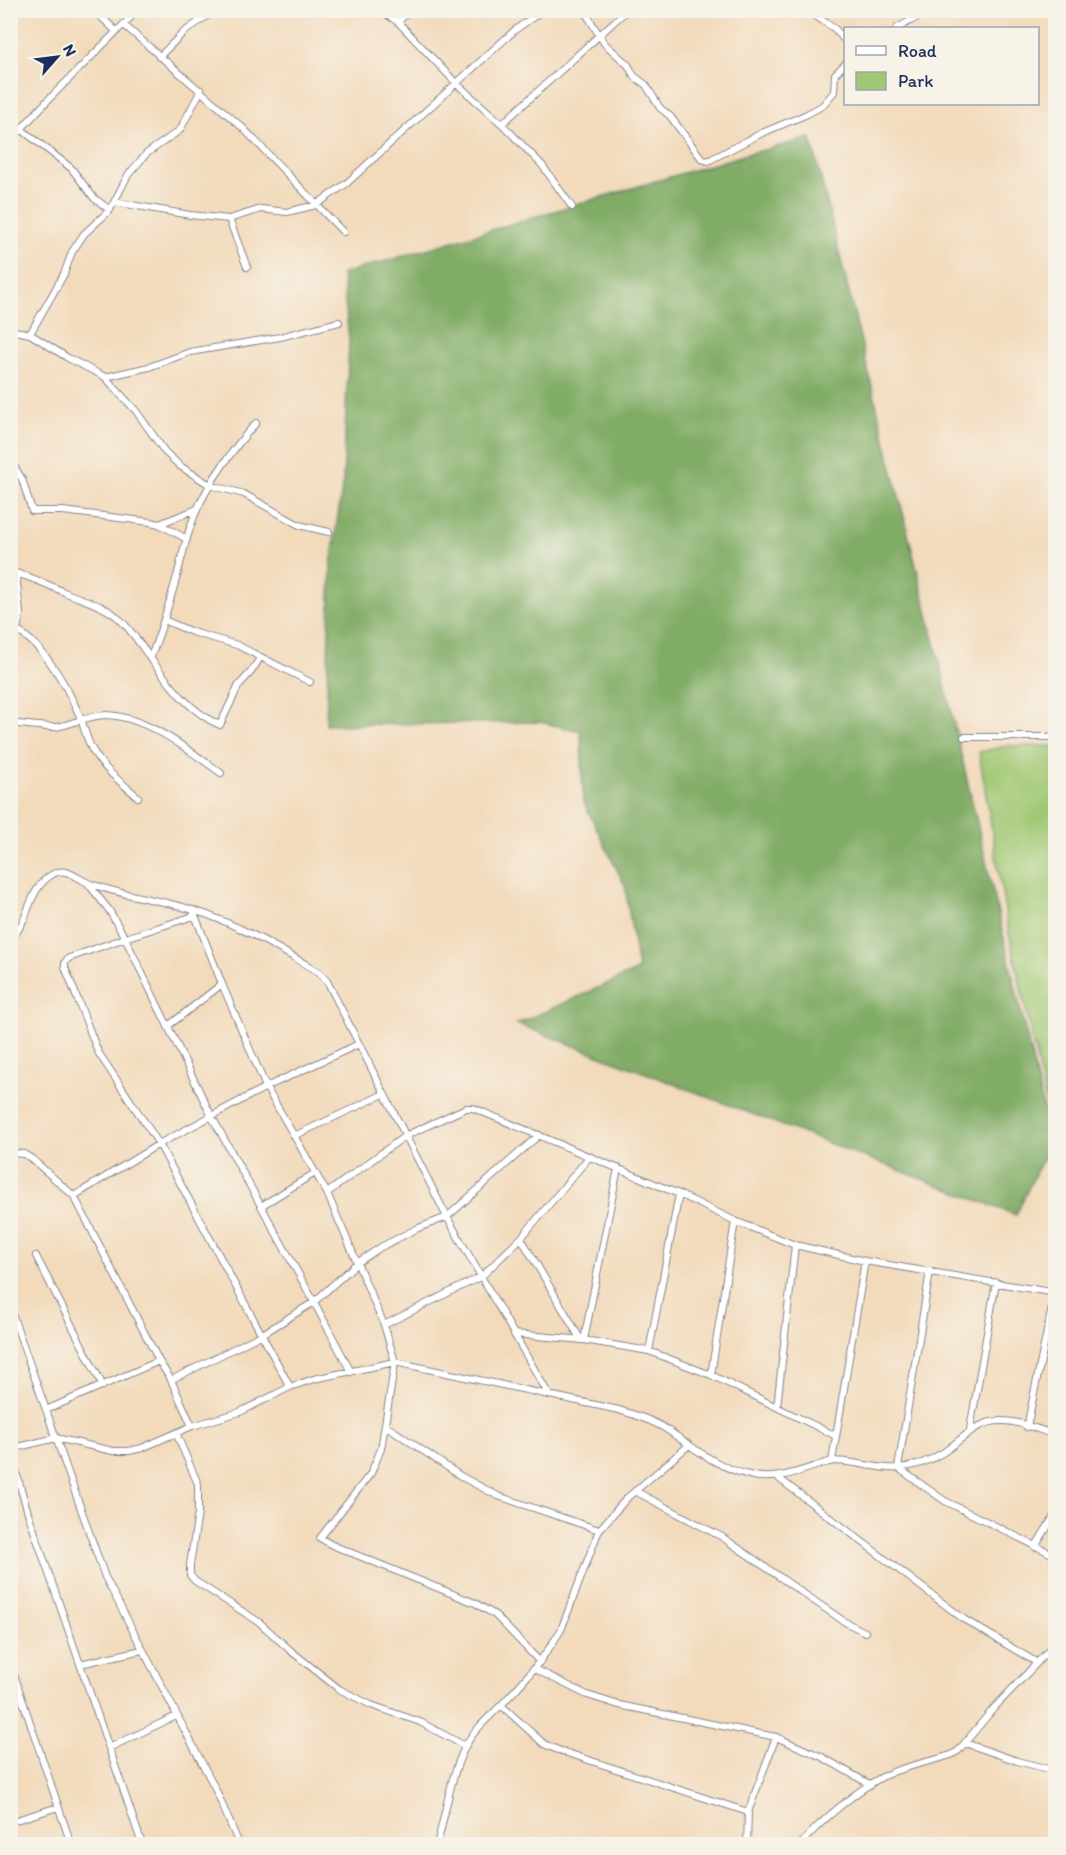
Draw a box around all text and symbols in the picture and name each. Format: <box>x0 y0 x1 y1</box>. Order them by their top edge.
north arrow <box>27 27 87 87</box>
legend <box>844 27 1039 105</box>
text: Road <box>898 40 937 62</box>
text: N <box>59 41 81 59</box>
text: Park <box>898 70 933 92</box>

